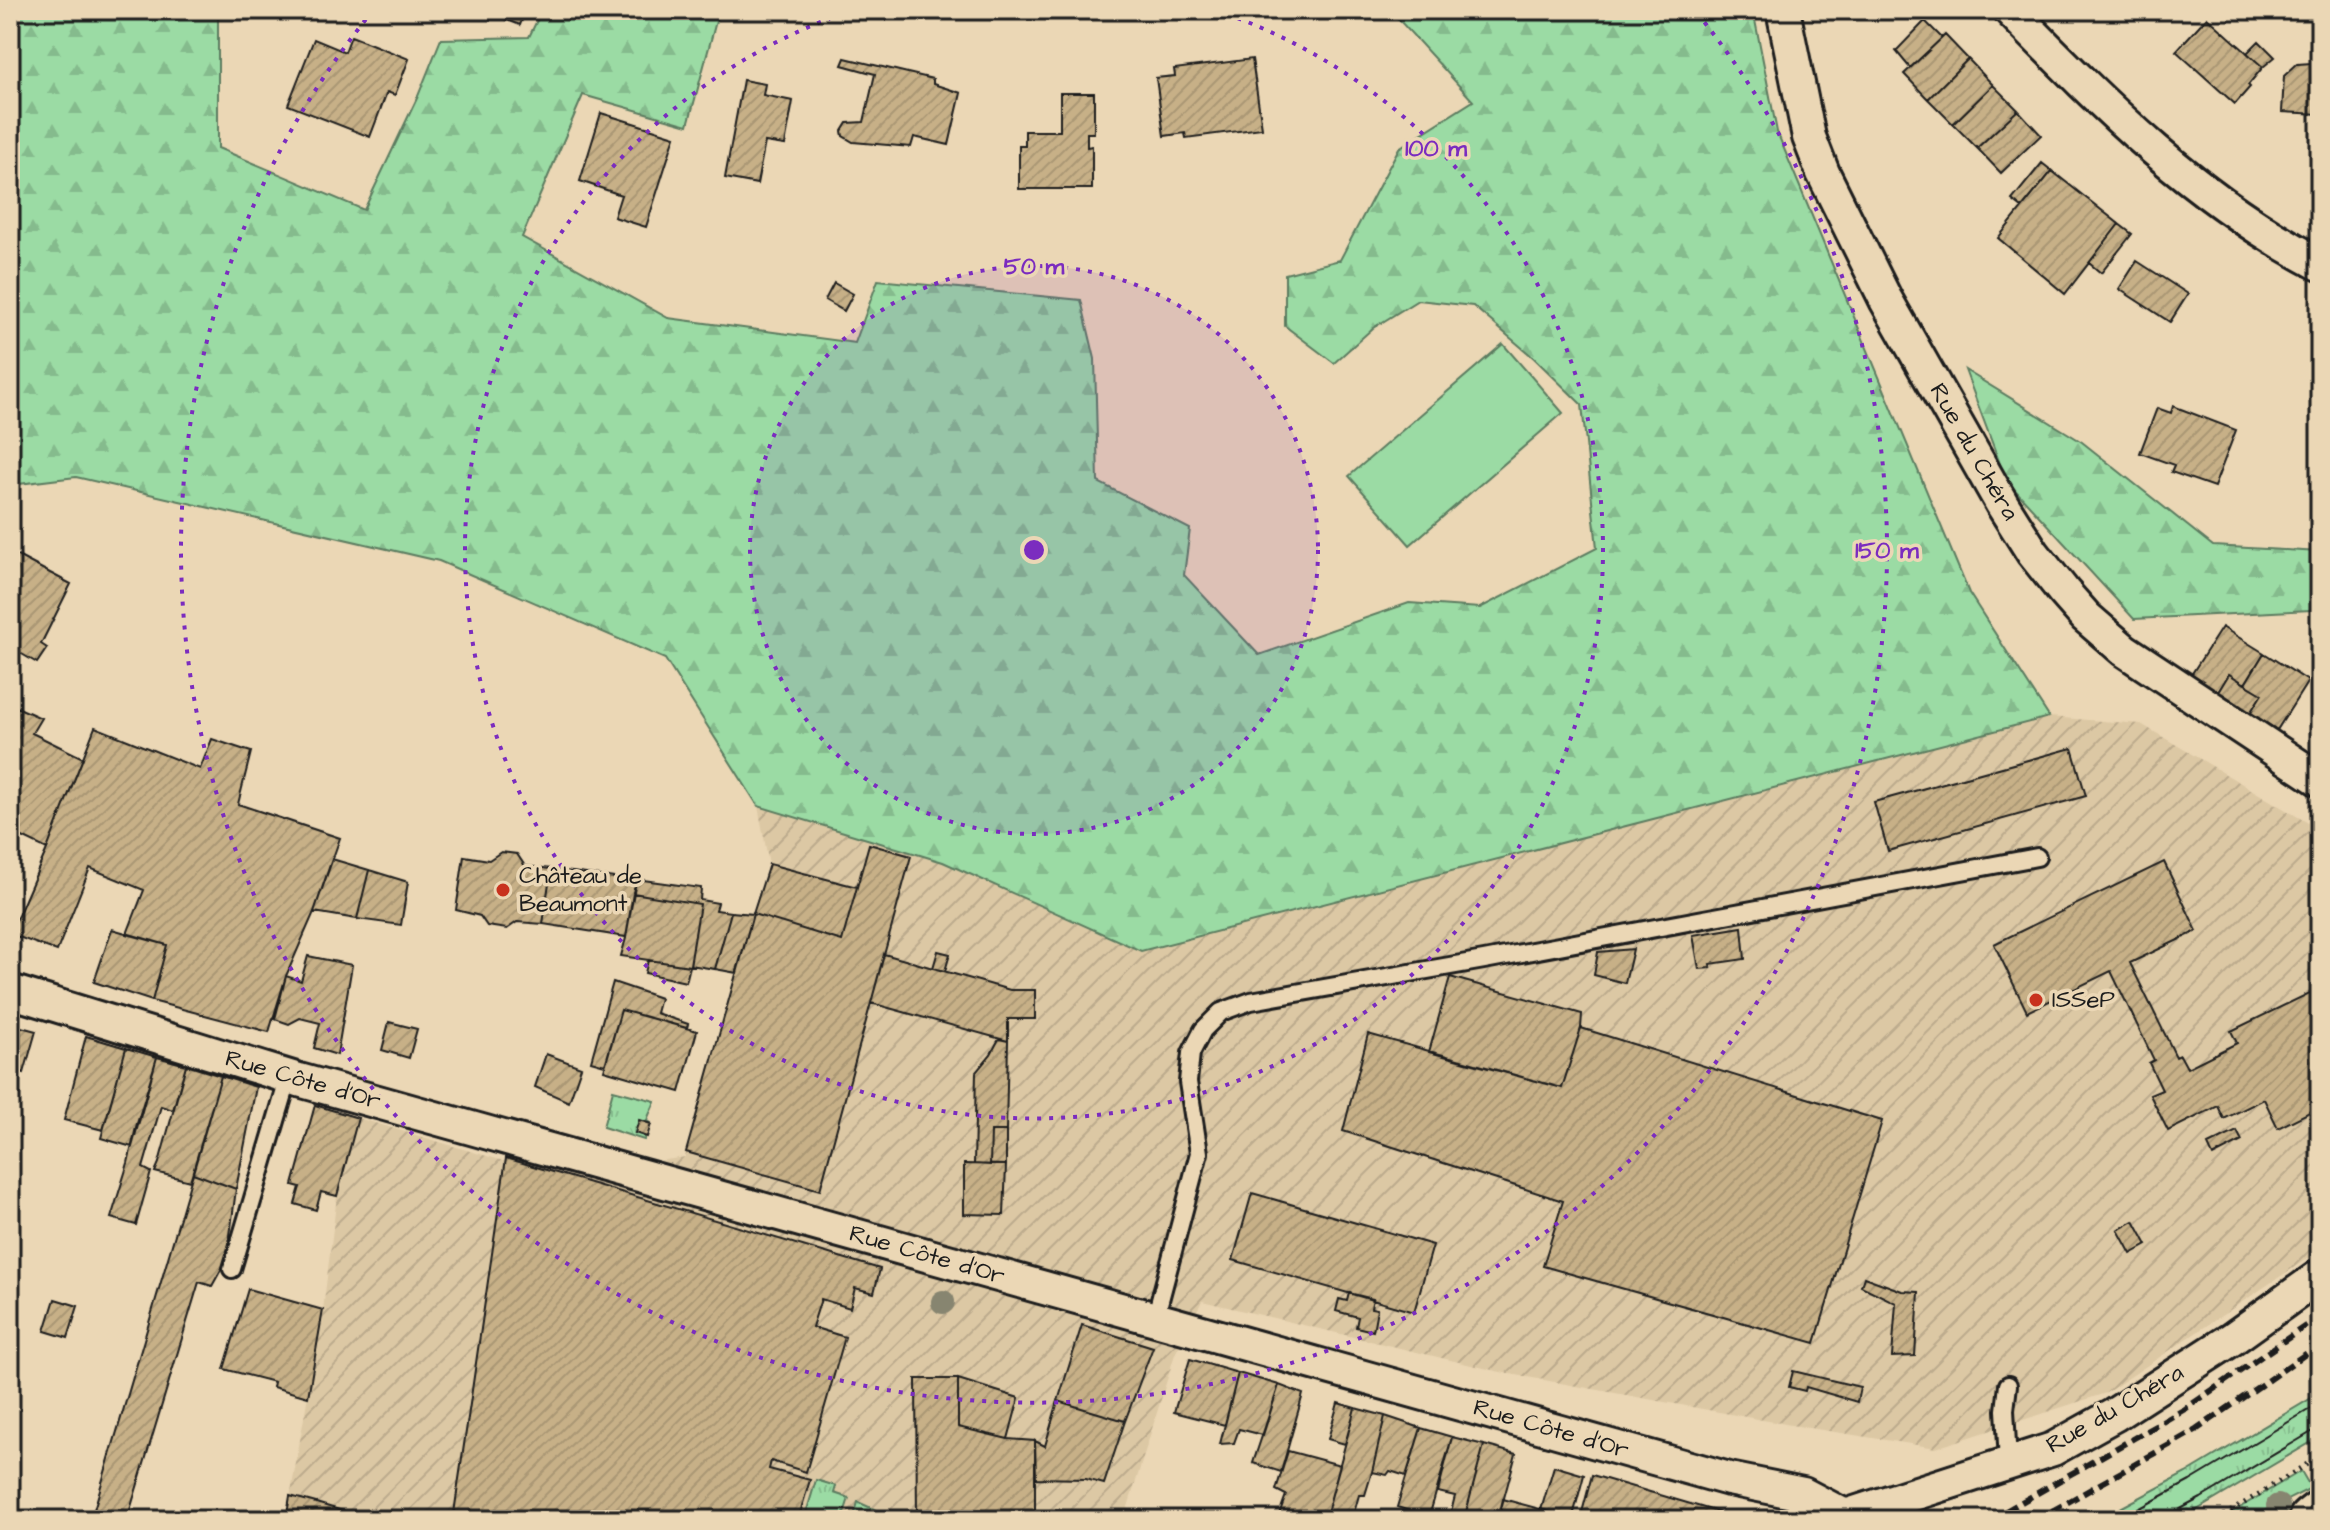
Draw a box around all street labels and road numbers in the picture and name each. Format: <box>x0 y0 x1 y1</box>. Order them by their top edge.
street label: Rue du Chéra <box>1921 377 2027 527</box>
street label: Rue Côte d'Or <box>221 1042 385 1118</box>
street label: Rue Côte d'Or <box>845 1217 1009 1293</box>
street label: Rue du Chéra <box>2040 1356 2190 1462</box>
street label: Rue Côte d'Or <box>1469 1391 1633 1467</box>

